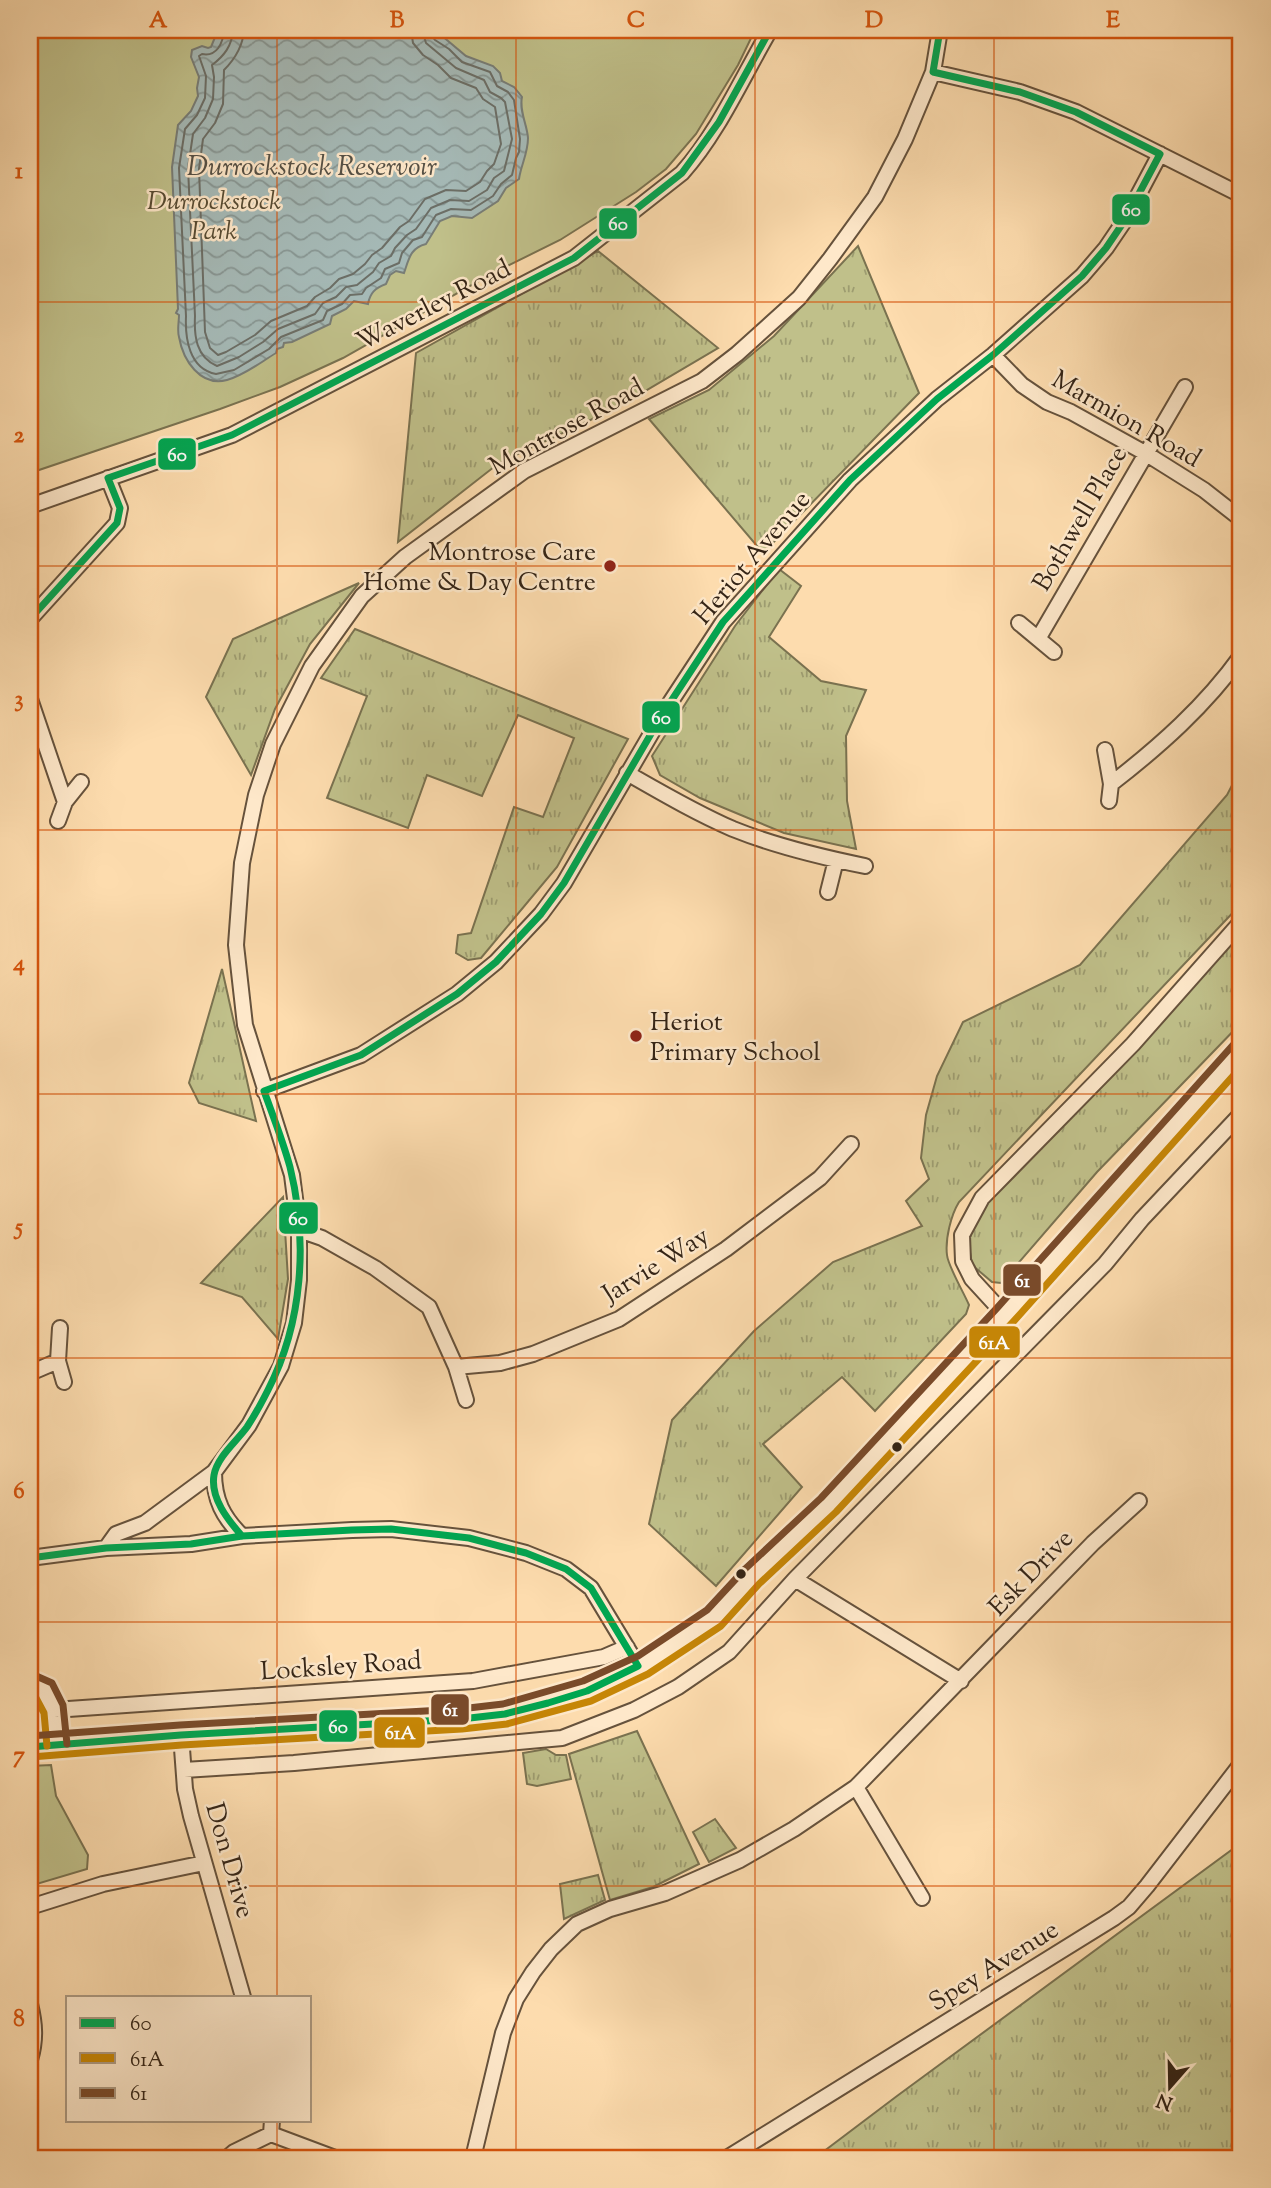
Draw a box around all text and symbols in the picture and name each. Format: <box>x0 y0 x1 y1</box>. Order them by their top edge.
text: A <box>149 5 168 38</box>
text: B <box>390 5 405 38</box>
text: C <box>627 5 645 38</box>
text: D <box>865 5 883 38</box>
text: E <box>1106 5 1120 38</box>
water label: Durrockstock Reservoir <box>187 148 437 188</box>
text: 1 <box>15 156 23 189</box>
park label: Durrockstock Park <box>147 184 281 251</box>
line badge: 60 <box>1111 193 1151 226</box>
text: 60 <box>1121 198 1141 225</box>
line badge: 60 <box>598 207 638 240</box>
text: 60 <box>608 212 628 239</box>
street label: Waverley Road <box>350 251 518 361</box>
street label: Marmion Road <box>1044 362 1208 478</box>
street label: Montrose Road <box>483 370 652 486</box>
text: 2 <box>14 420 25 453</box>
line badge: 60 <box>157 437 197 471</box>
street label: Bothwell Place <box>1025 440 1138 599</box>
text: 60 <box>167 443 187 470</box>
street label: Heriot Avenue <box>686 483 820 634</box>
place label: Montrose Care Home & Day Centre <box>363 535 596 602</box>
marker: Montrose Care Home & Day Centre <box>602 558 618 574</box>
text: 3 <box>14 684 24 717</box>
line badge: 60 <box>641 700 681 734</box>
text: 60 <box>651 706 671 733</box>
text: 4 <box>12 948 25 981</box>
place label: Heriot Primary School <box>650 1005 820 1072</box>
marker: Heriot Primary School <box>628 1028 644 1044</box>
line badge: 60 <box>278 1201 319 1235</box>
text: 60 <box>288 1207 308 1234</box>
text: 5 <box>13 1212 23 1245</box>
street label: Jarvie Way <box>594 1219 717 1314</box>
line badge: 61 <box>1002 1263 1042 1297</box>
text: 61 <box>1014 1269 1030 1296</box>
line badge: 61A <box>968 1325 1021 1359</box>
text: 61A <box>978 1331 1010 1358</box>
unlabelled marker <box>890 1440 904 1454</box>
text: 6 <box>13 1476 25 1509</box>
street label: Esk Drive <box>981 1522 1083 1625</box>
unlabelled marker <box>734 1567 748 1581</box>
street label: Locksley Road <box>259 1643 423 1692</box>
line badge: 61 <box>430 1693 470 1726</box>
text: 61 <box>442 1698 458 1725</box>
line badge: 60 <box>318 1709 358 1743</box>
text: 60 <box>328 1715 348 1742</box>
line badge: 61A <box>373 1716 426 1749</box>
text: 61A <box>384 1721 416 1748</box>
text: 7 <box>13 1740 25 1773</box>
street label: Don Drive <box>195 1799 263 1923</box>
street label: Spey Avenue <box>922 1912 1066 2022</box>
legend <box>66 1996 312 2122</box>
text: 8 <box>13 2004 25 2037</box>
text: 60 <box>130 2010 152 2040</box>
text: 61A <box>130 2046 164 2076</box>
north arrow <box>1134 2052 1204 2122</box>
text: 61 <box>130 2080 147 2110</box>
text: N <box>1153 2085 1177 2116</box>

